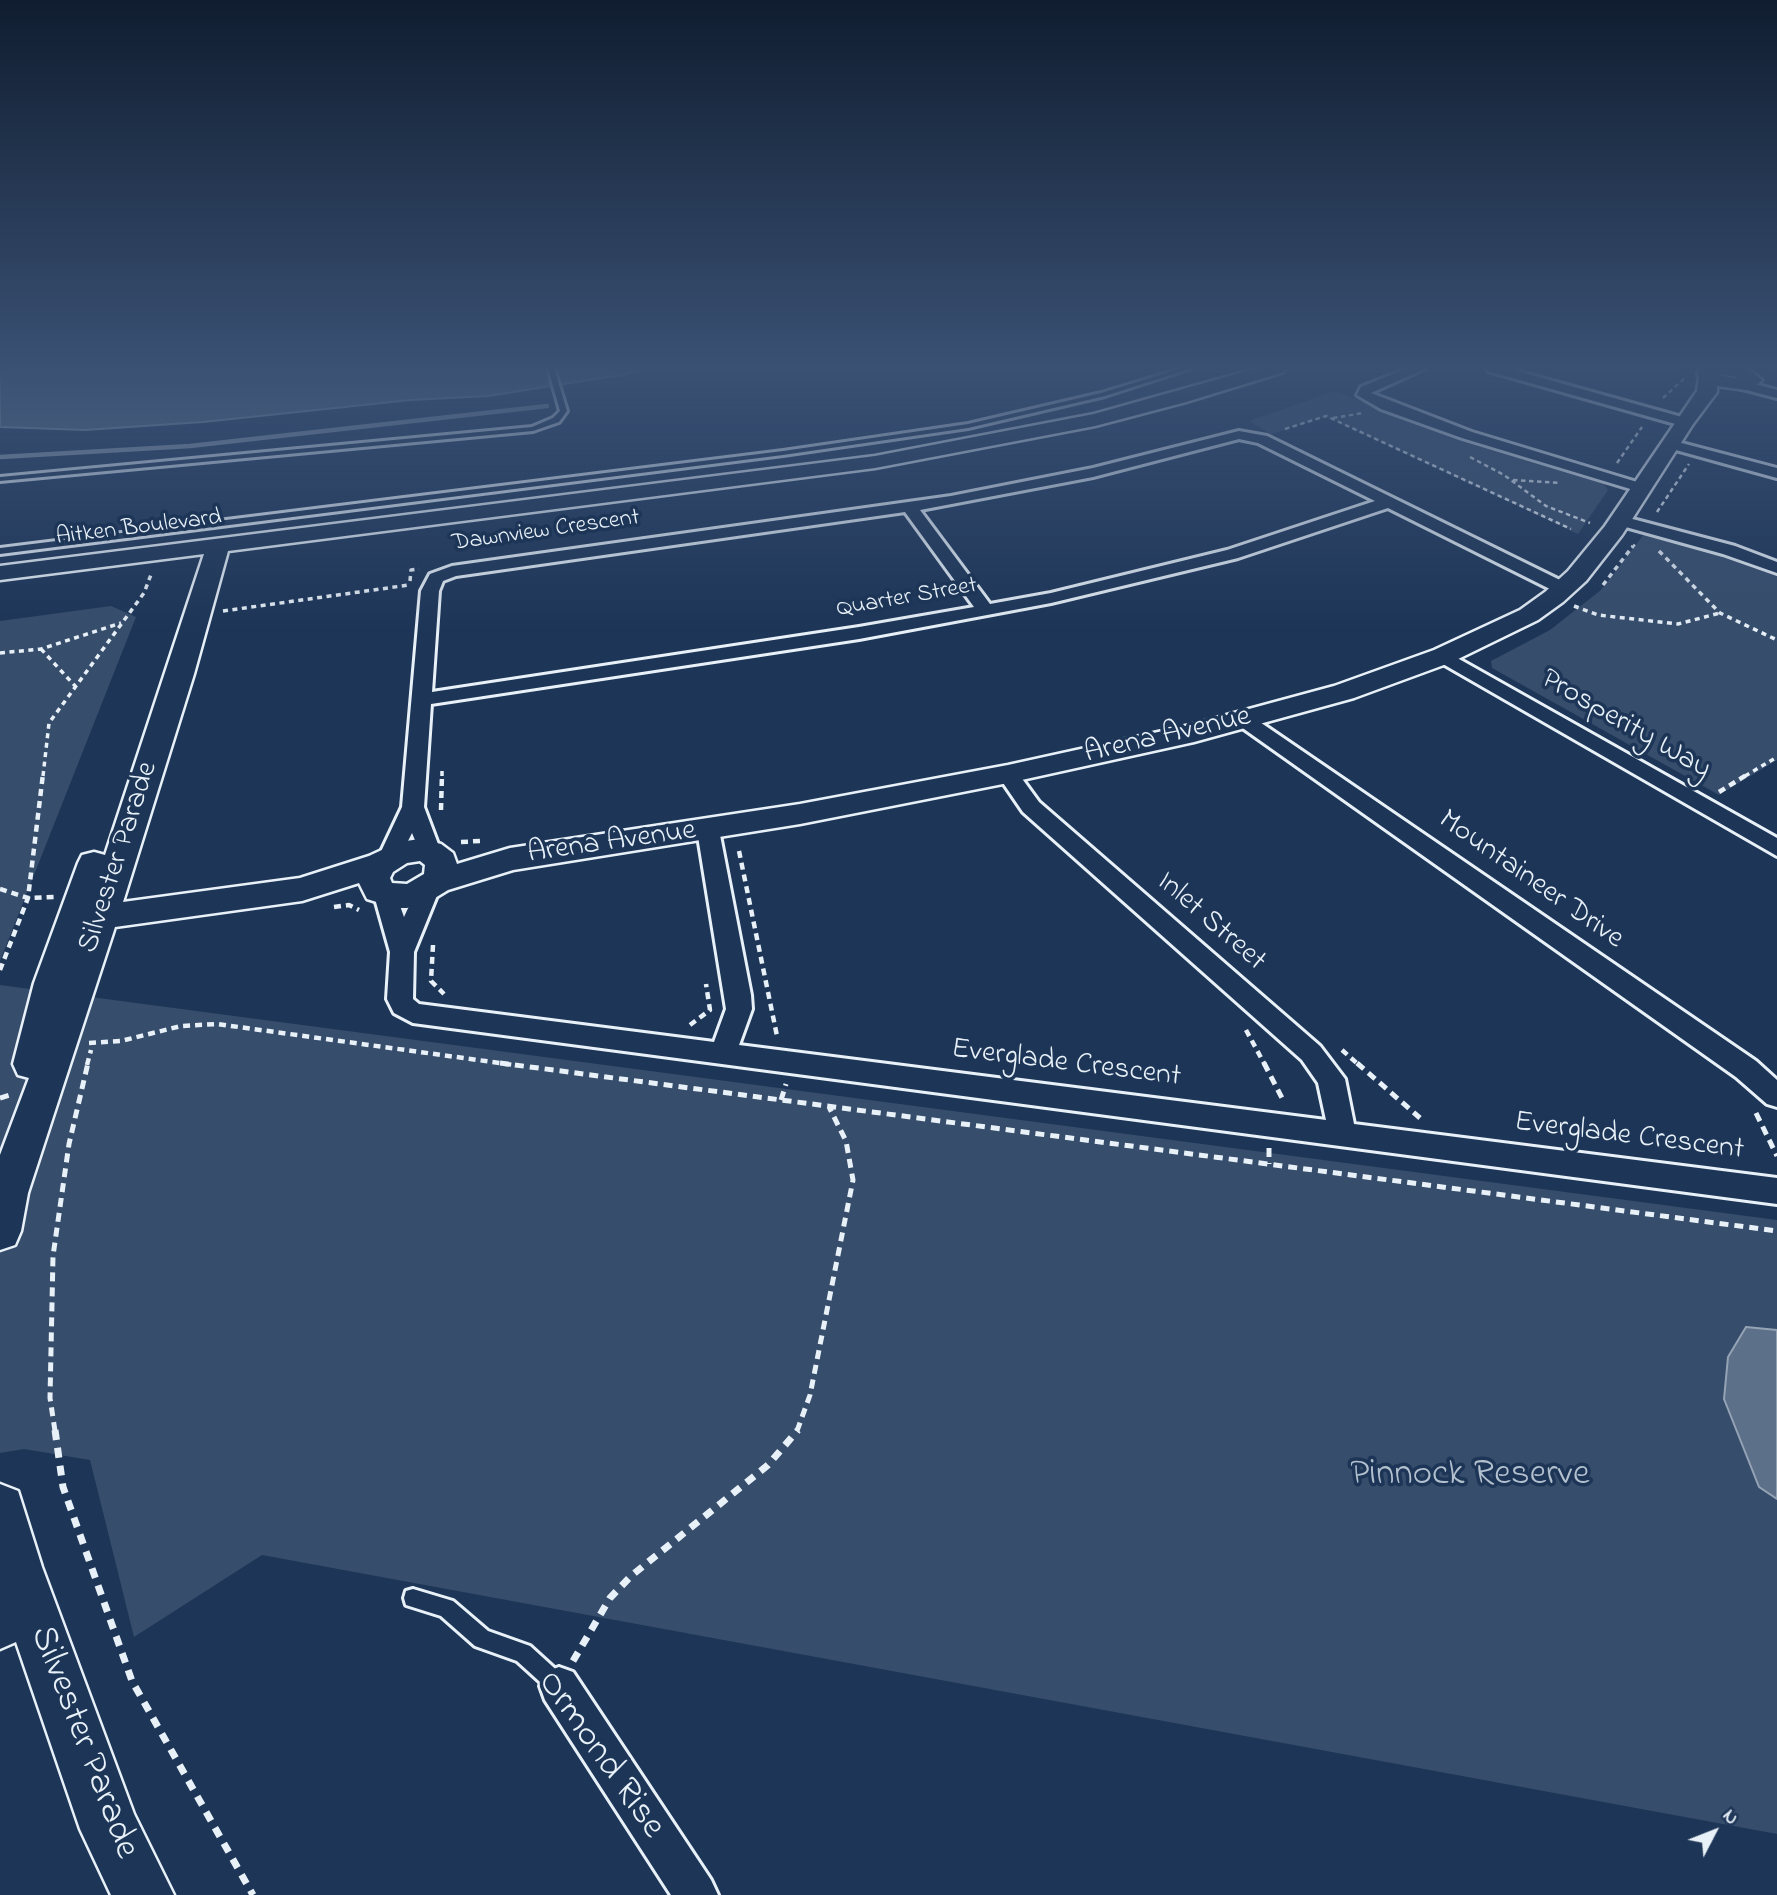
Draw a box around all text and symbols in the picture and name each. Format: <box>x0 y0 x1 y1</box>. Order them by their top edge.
street label: Aitken Boulevard <box>55 505 223 553</box>
street label: Dawnview Crescent <box>450 505 642 559</box>
street label: Quarter Street <box>834 572 980 626</box>
street label: Prosperity Way <box>1533 663 1717 789</box>
street label: Arena Avenue <box>1081 700 1255 774</box>
street label: Silvester Parade <box>72 758 168 958</box>
street label: Mountaineer Drive <box>1430 804 1630 958</box>
street label: Arena Avenue <box>526 814 698 874</box>
street label: Inlet Street <box>1148 866 1272 980</box>
street label: Everglade Crescent <box>949 1033 1183 1097</box>
street label: Everglade Crescent <box>1512 1106 1746 1170</box>
park label: Pinnock Reserve <box>1350 1455 1590 1499</box>
street label: Silvester Parade <box>17 1621 147 1865</box>
street label: Ormond Rise <box>525 1664 673 1848</box>
north arrow <box>1679 1797 1749 1867</box>
text: N <box>1716 1804 1744 1831</box>

